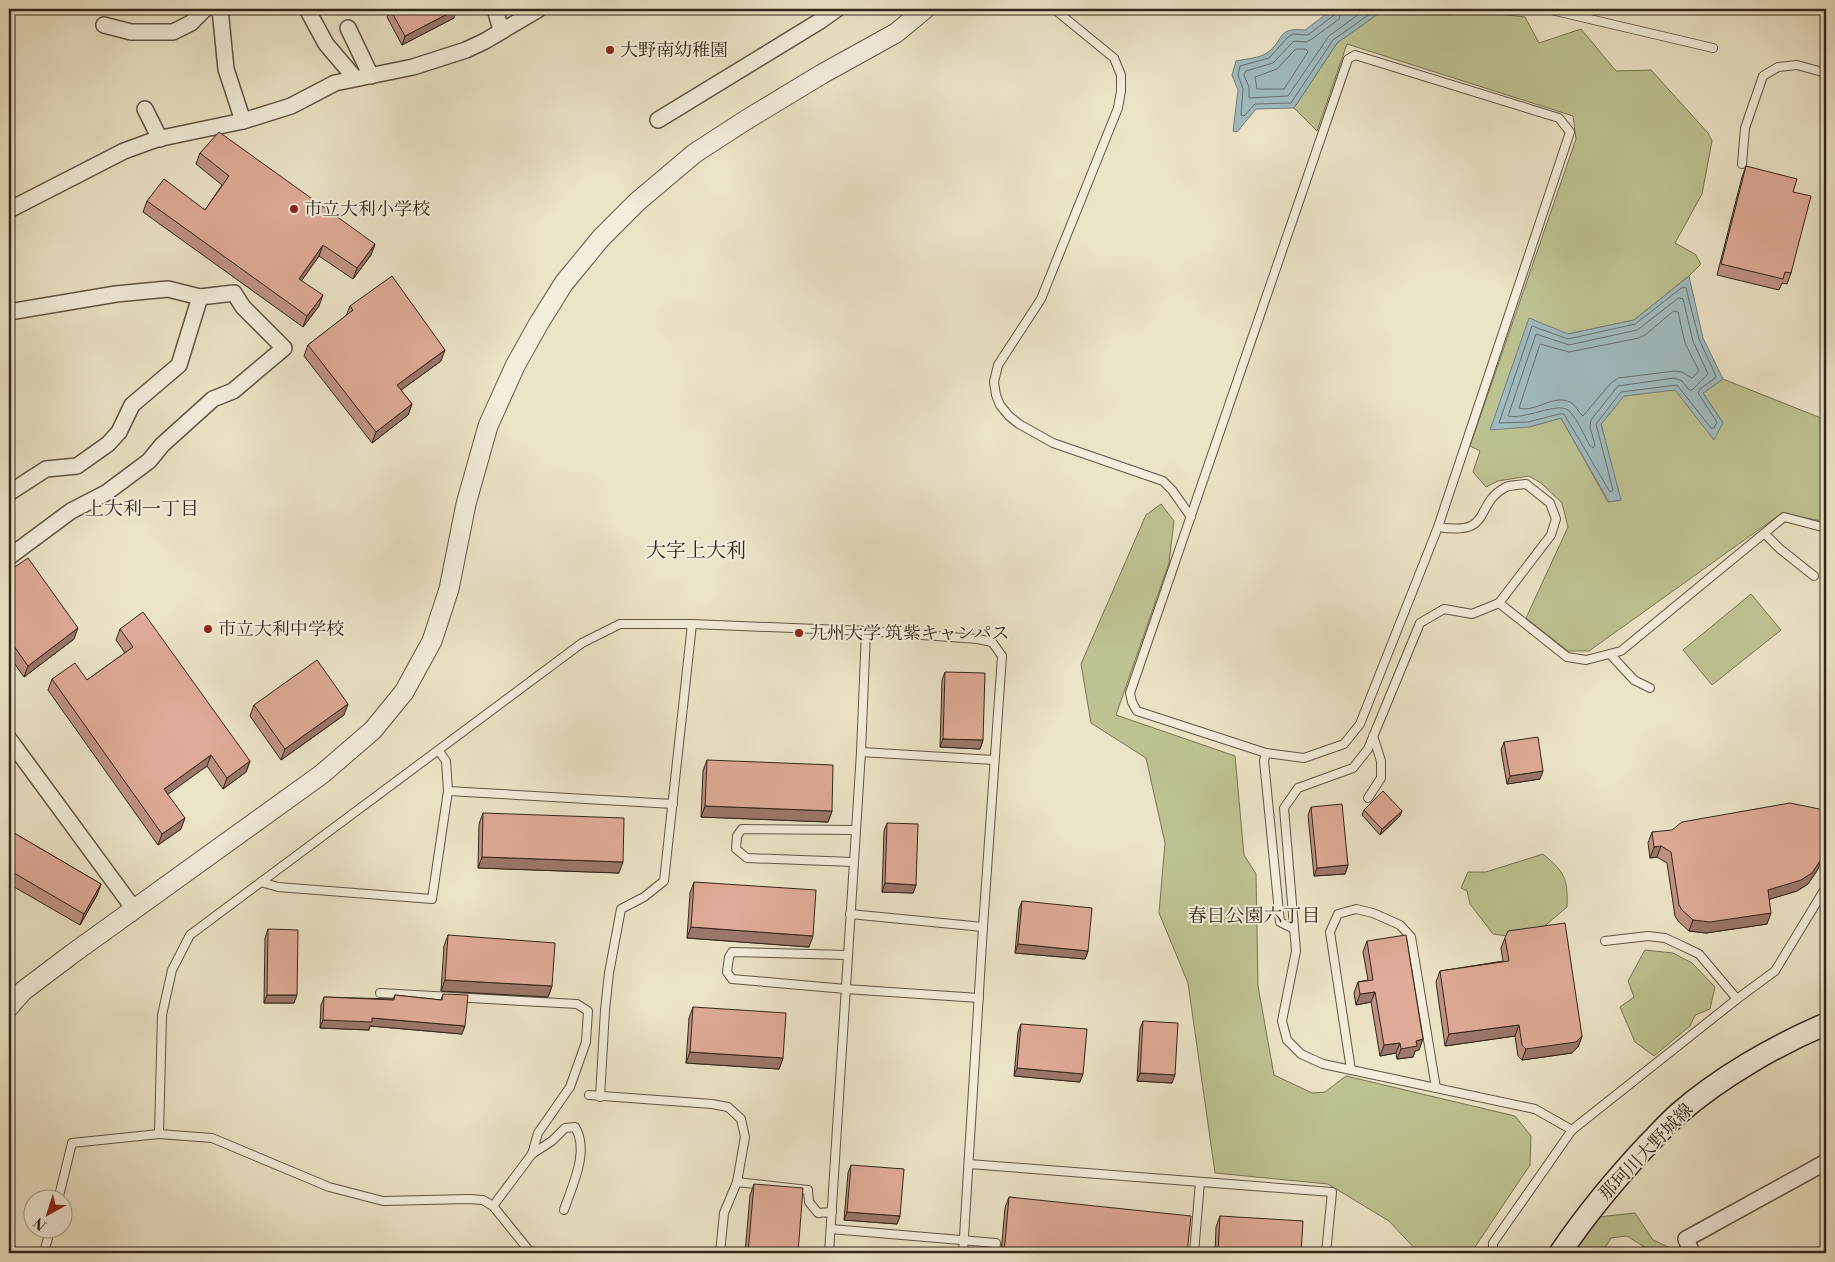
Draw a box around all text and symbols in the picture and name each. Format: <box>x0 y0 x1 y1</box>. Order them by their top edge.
place label: 大野南幼稚園 <box>620 39 728 62</box>
marker: 大野南幼稚園 <box>604 44 616 56</box>
place label: 市立大利小学校 <box>304 198 430 221</box>
marker: 市立大利小学校 <box>288 203 300 215</box>
district label: 上大利一丁目 <box>85 497 199 521</box>
district label: 大字上大利 <box>646 539 746 564</box>
place label: 市立大利中学校 <box>218 618 344 641</box>
place label: 九州大学 筑紫キャンパス <box>809 622 1009 645</box>
marker: 市立大利中学校 <box>202 623 214 635</box>
marker: 九州大学 筑紫キャンパス <box>793 627 805 639</box>
district label: 春日公園六丁目 <box>1187 904 1321 928</box>
street label: 那珂川大野城線 <box>1594 1099 1698 1205</box>
north arrow <box>22 1190 72 1240</box>
text: N <box>30 1213 50 1234</box>

